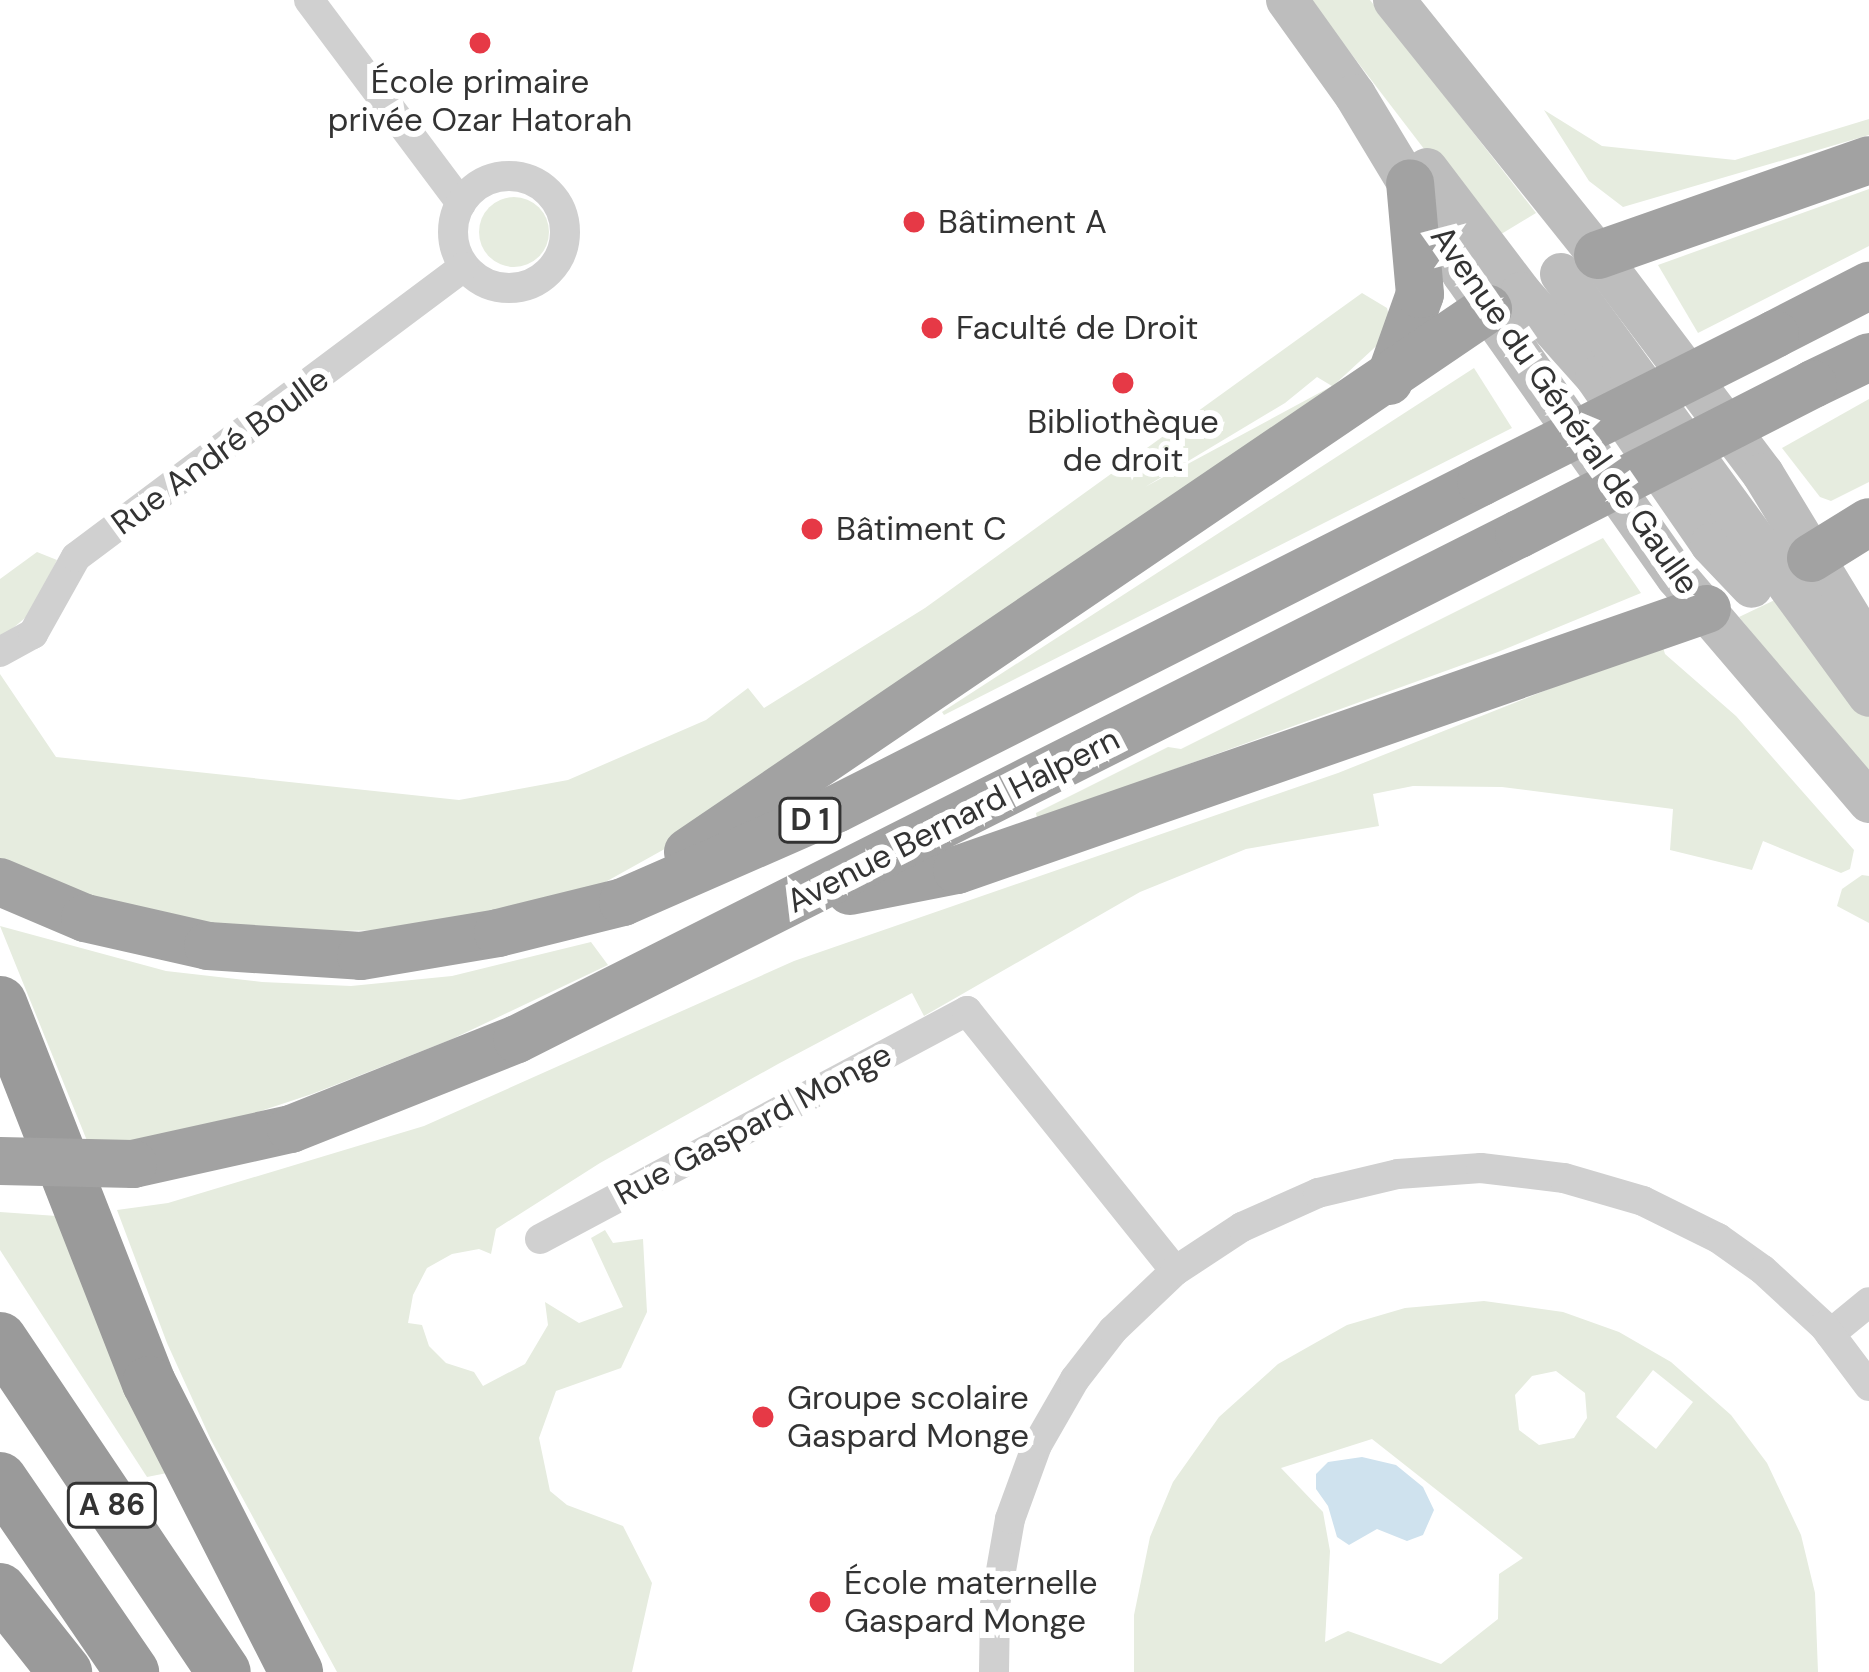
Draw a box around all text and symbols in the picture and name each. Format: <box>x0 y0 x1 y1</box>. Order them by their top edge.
marker: École primaire privée Ozar Hatorah <box>467 30 493 56</box>
place label: École primaire privée Ozar Hatorah <box>328 62 632 140</box>
place label: Bâtiment A <box>938 202 1107 242</box>
marker: Bâtiment A <box>901 209 927 235</box>
street label: Avenue du Général de Gaulle <box>1422 218 1708 602</box>
place label: Faculté de Droit <box>956 308 1199 348</box>
marker: Faculté de Droit <box>919 315 945 341</box>
street label: Rue André Boulle <box>104 359 336 543</box>
marker: Bibliothèque de droit <box>1110 370 1136 396</box>
place label: Bibliothèque de droit <box>1027 402 1219 480</box>
place label: Bâtiment C <box>836 509 1007 549</box>
marker: Bâtiment C <box>799 516 825 542</box>
street label: Avenue Bernard Halpern <box>780 719 1126 921</box>
road number: D 1 <box>777 796 843 844</box>
street label: Rue Gaspard Monge <box>608 1034 898 1214</box>
place label: Groupe scolaire Gaspard Monge <box>787 1378 1029 1456</box>
marker: Groupe scolaire Gaspard Monge <box>750 1404 776 1430</box>
road number: A 86 <box>64 1481 160 1529</box>
place label: École maternelle Gaspard Monge <box>844 1563 1097 1641</box>
marker: École maternelle Gaspard Monge <box>807 1589 833 1615</box>

